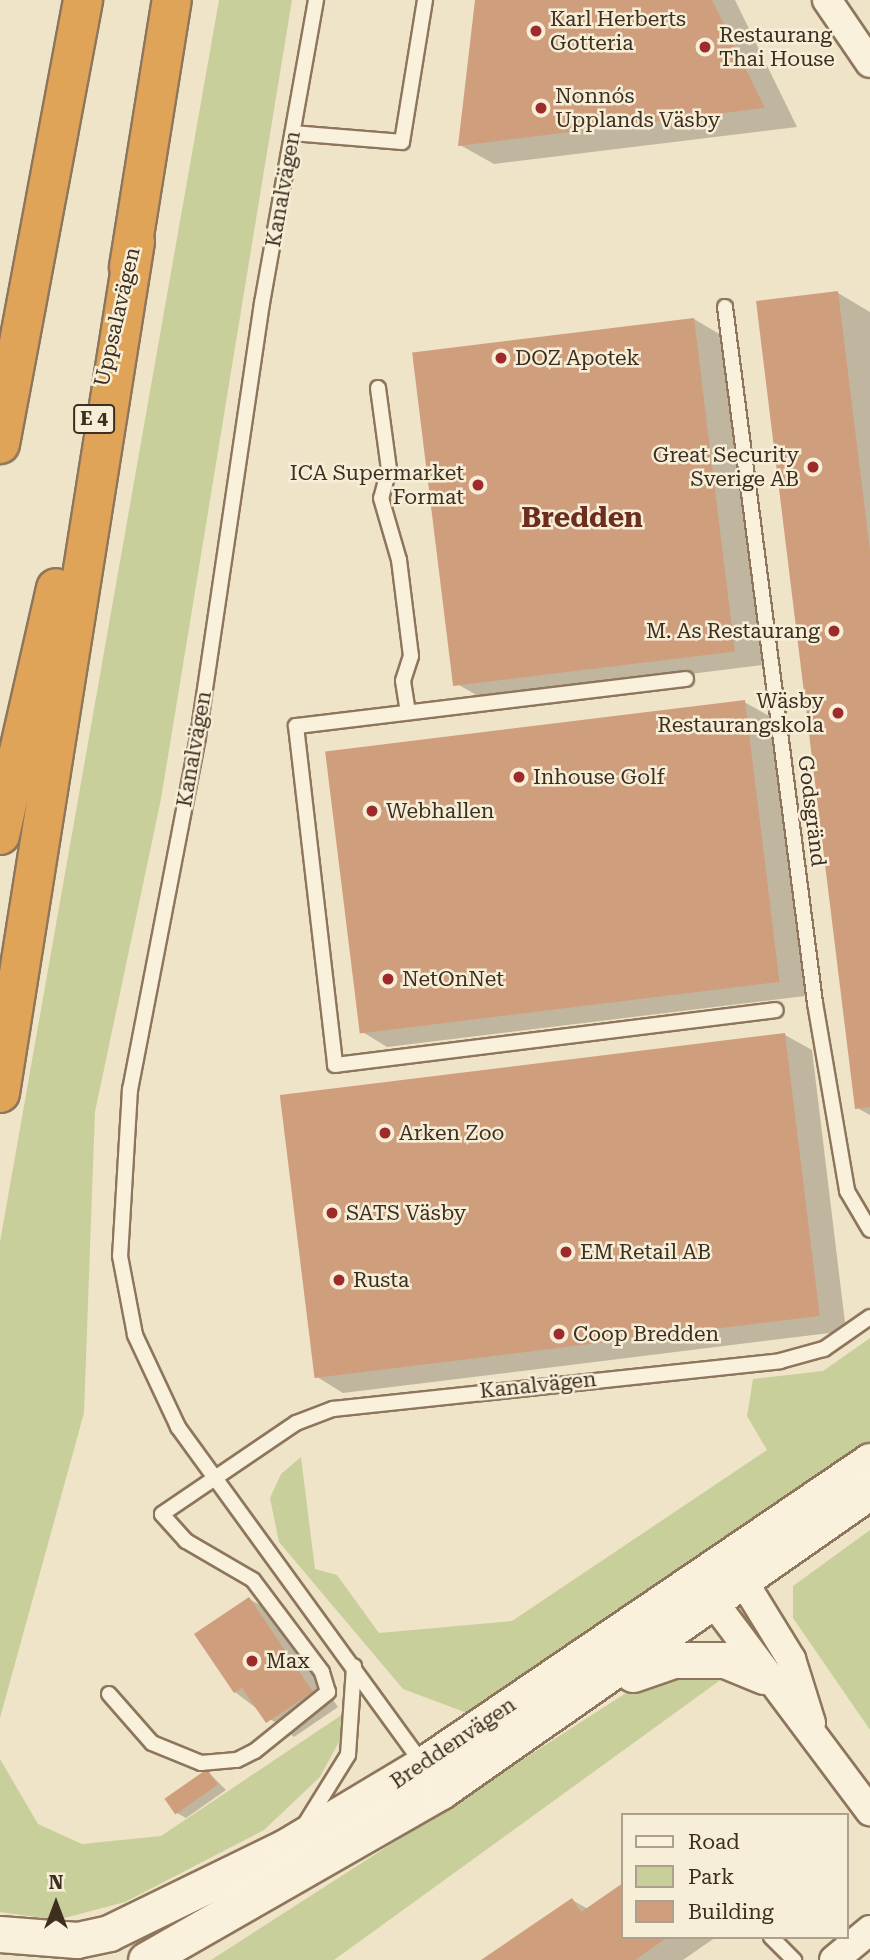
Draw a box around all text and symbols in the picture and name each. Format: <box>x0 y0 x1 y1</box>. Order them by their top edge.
place label: Karl Herberts Gotteria <box>550 6 686 56</box>
place label: Restaurang Thai House <box>719 22 835 72</box>
marker: Karl Herberts Gotteria <box>528 23 544 39</box>
marker: Restaurang Thai House <box>697 39 713 55</box>
place label: Nonno´s Upplands Väsby <box>555 83 720 133</box>
marker: Nonno´s Upplands Väsby <box>533 100 549 116</box>
street label: Kanalvägen <box>260 129 306 249</box>
street label: Uppsalavägen <box>89 245 145 389</box>
place label: DOZ Apotek <box>515 345 640 371</box>
marker: DOZ Apotek <box>493 350 509 366</box>
road number: E 4 <box>73 404 115 434</box>
place label: Great Security Sverige AB <box>653 442 799 492</box>
marker: Great Security Sverige AB <box>805 459 821 475</box>
place label: ICA Supermarket Format <box>290 460 464 510</box>
marker: ICA Supermarket Format <box>470 477 486 493</box>
district label: Bredden <box>521 501 643 535</box>
place label: M. As Restaurang <box>646 618 820 644</box>
marker: M. As Restaurang <box>826 623 842 639</box>
place label: Wäsby Restaurangskola <box>658 688 824 738</box>
street label: Kanalvägen <box>171 689 217 809</box>
marker: Wäsby Restaurangskola <box>830 705 846 721</box>
street label: Godsgränd <box>793 754 831 868</box>
place label: Inhouse Golf <box>533 764 665 790</box>
marker: Inhouse Golf <box>511 769 527 785</box>
place label: Webhallen <box>386 798 494 824</box>
marker: Webhallen <box>364 803 380 819</box>
place label: NetOnNet <box>402 966 504 992</box>
marker: NetOnNet <box>380 971 396 987</box>
place label: Arken Zoo <box>399 1120 504 1146</box>
marker: Arken Zoo <box>377 1125 393 1141</box>
place label: SATS Väsby <box>346 1200 466 1226</box>
marker: SATS Väsby <box>324 1205 340 1221</box>
place label: EM Retail AB <box>580 1239 711 1265</box>
marker: EM Retail AB <box>558 1244 574 1260</box>
place label: Rusta <box>353 1267 409 1293</box>
marker: Rusta <box>331 1272 347 1288</box>
place label: Coop Bredden <box>573 1321 719 1347</box>
marker: Coop Bredden <box>551 1326 567 1342</box>
street label: Kanalvägen <box>478 1366 598 1404</box>
place label: Max <box>266 1648 310 1674</box>
marker: Max <box>244 1653 260 1669</box>
street label: Breddenvägen <box>386 1692 520 1794</box>
legend <box>622 1813 849 1939</box>
text: Road <box>688 1830 740 1854</box>
text: Park <box>688 1865 734 1889</box>
north arrow <box>21 1869 91 1939</box>
text: N <box>49 1871 63 1894</box>
text: Building <box>688 1900 774 1924</box>

